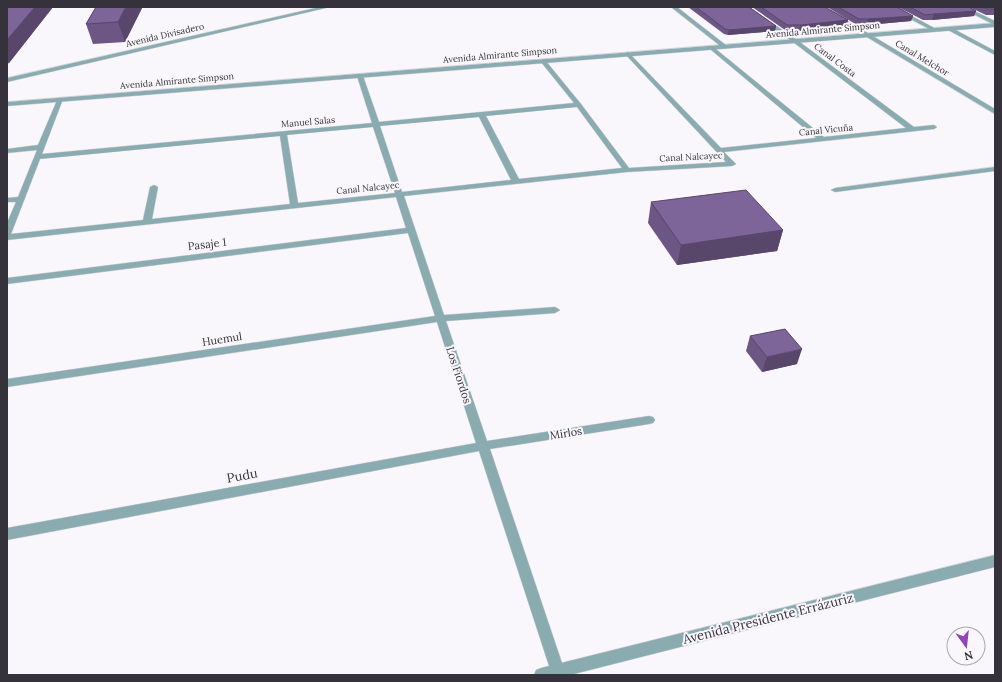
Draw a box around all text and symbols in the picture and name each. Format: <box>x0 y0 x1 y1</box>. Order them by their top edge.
street label: Avenida Almirante Simpson <box>765 19 881 40</box>
street label: Avenida Divisadero <box>124 20 205 49</box>
street label: Canal Melchor <box>893 37 951 78</box>
street label: Canal Costa <box>812 40 859 79</box>
street label: Avenida Almirante Simpson <box>442 44 558 65</box>
street label: Avenida Almirante Simpson <box>119 70 235 91</box>
street label: Manuel Salas <box>280 114 336 129</box>
street label: Canal Vicuña <box>798 121 854 138</box>
street label: Canal Nalcayec <box>659 149 723 164</box>
street label: Canal Nalcayec <box>336 179 400 196</box>
street label: Pasaje 1 <box>187 235 227 253</box>
street label: Huemul <box>201 329 243 349</box>
street label: Los Fiordos <box>443 345 475 405</box>
street label: Mirlos <box>549 424 583 442</box>
street label: Pudu <box>225 464 259 487</box>
street label: Avenida Presidente Errázuriz <box>680 589 856 648</box>
north arrow <box>946 626 986 666</box>
text: N <box>962 648 975 664</box>

